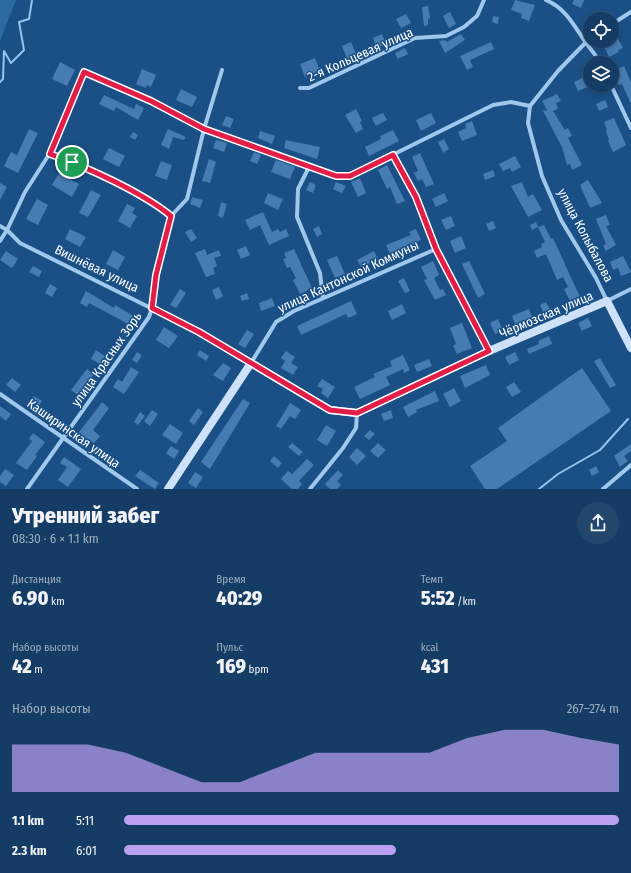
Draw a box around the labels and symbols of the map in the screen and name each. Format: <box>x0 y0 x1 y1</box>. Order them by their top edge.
street label: 2-я Кольцевая улица <box>305 24 415 85</box>
pin <box>55 145 89 179</box>
street label: улица Колыбалова <box>555 186 617 285</box>
street label: улица Кантонской Коммуны <box>275 237 421 316</box>
street label: Вишнёвая улица <box>52 242 141 295</box>
street label: Чёрмозская улица <box>497 288 595 341</box>
street label: улица Красных Зорь <box>68 309 145 409</box>
street label: Каширинская улица <box>24 396 123 471</box>

